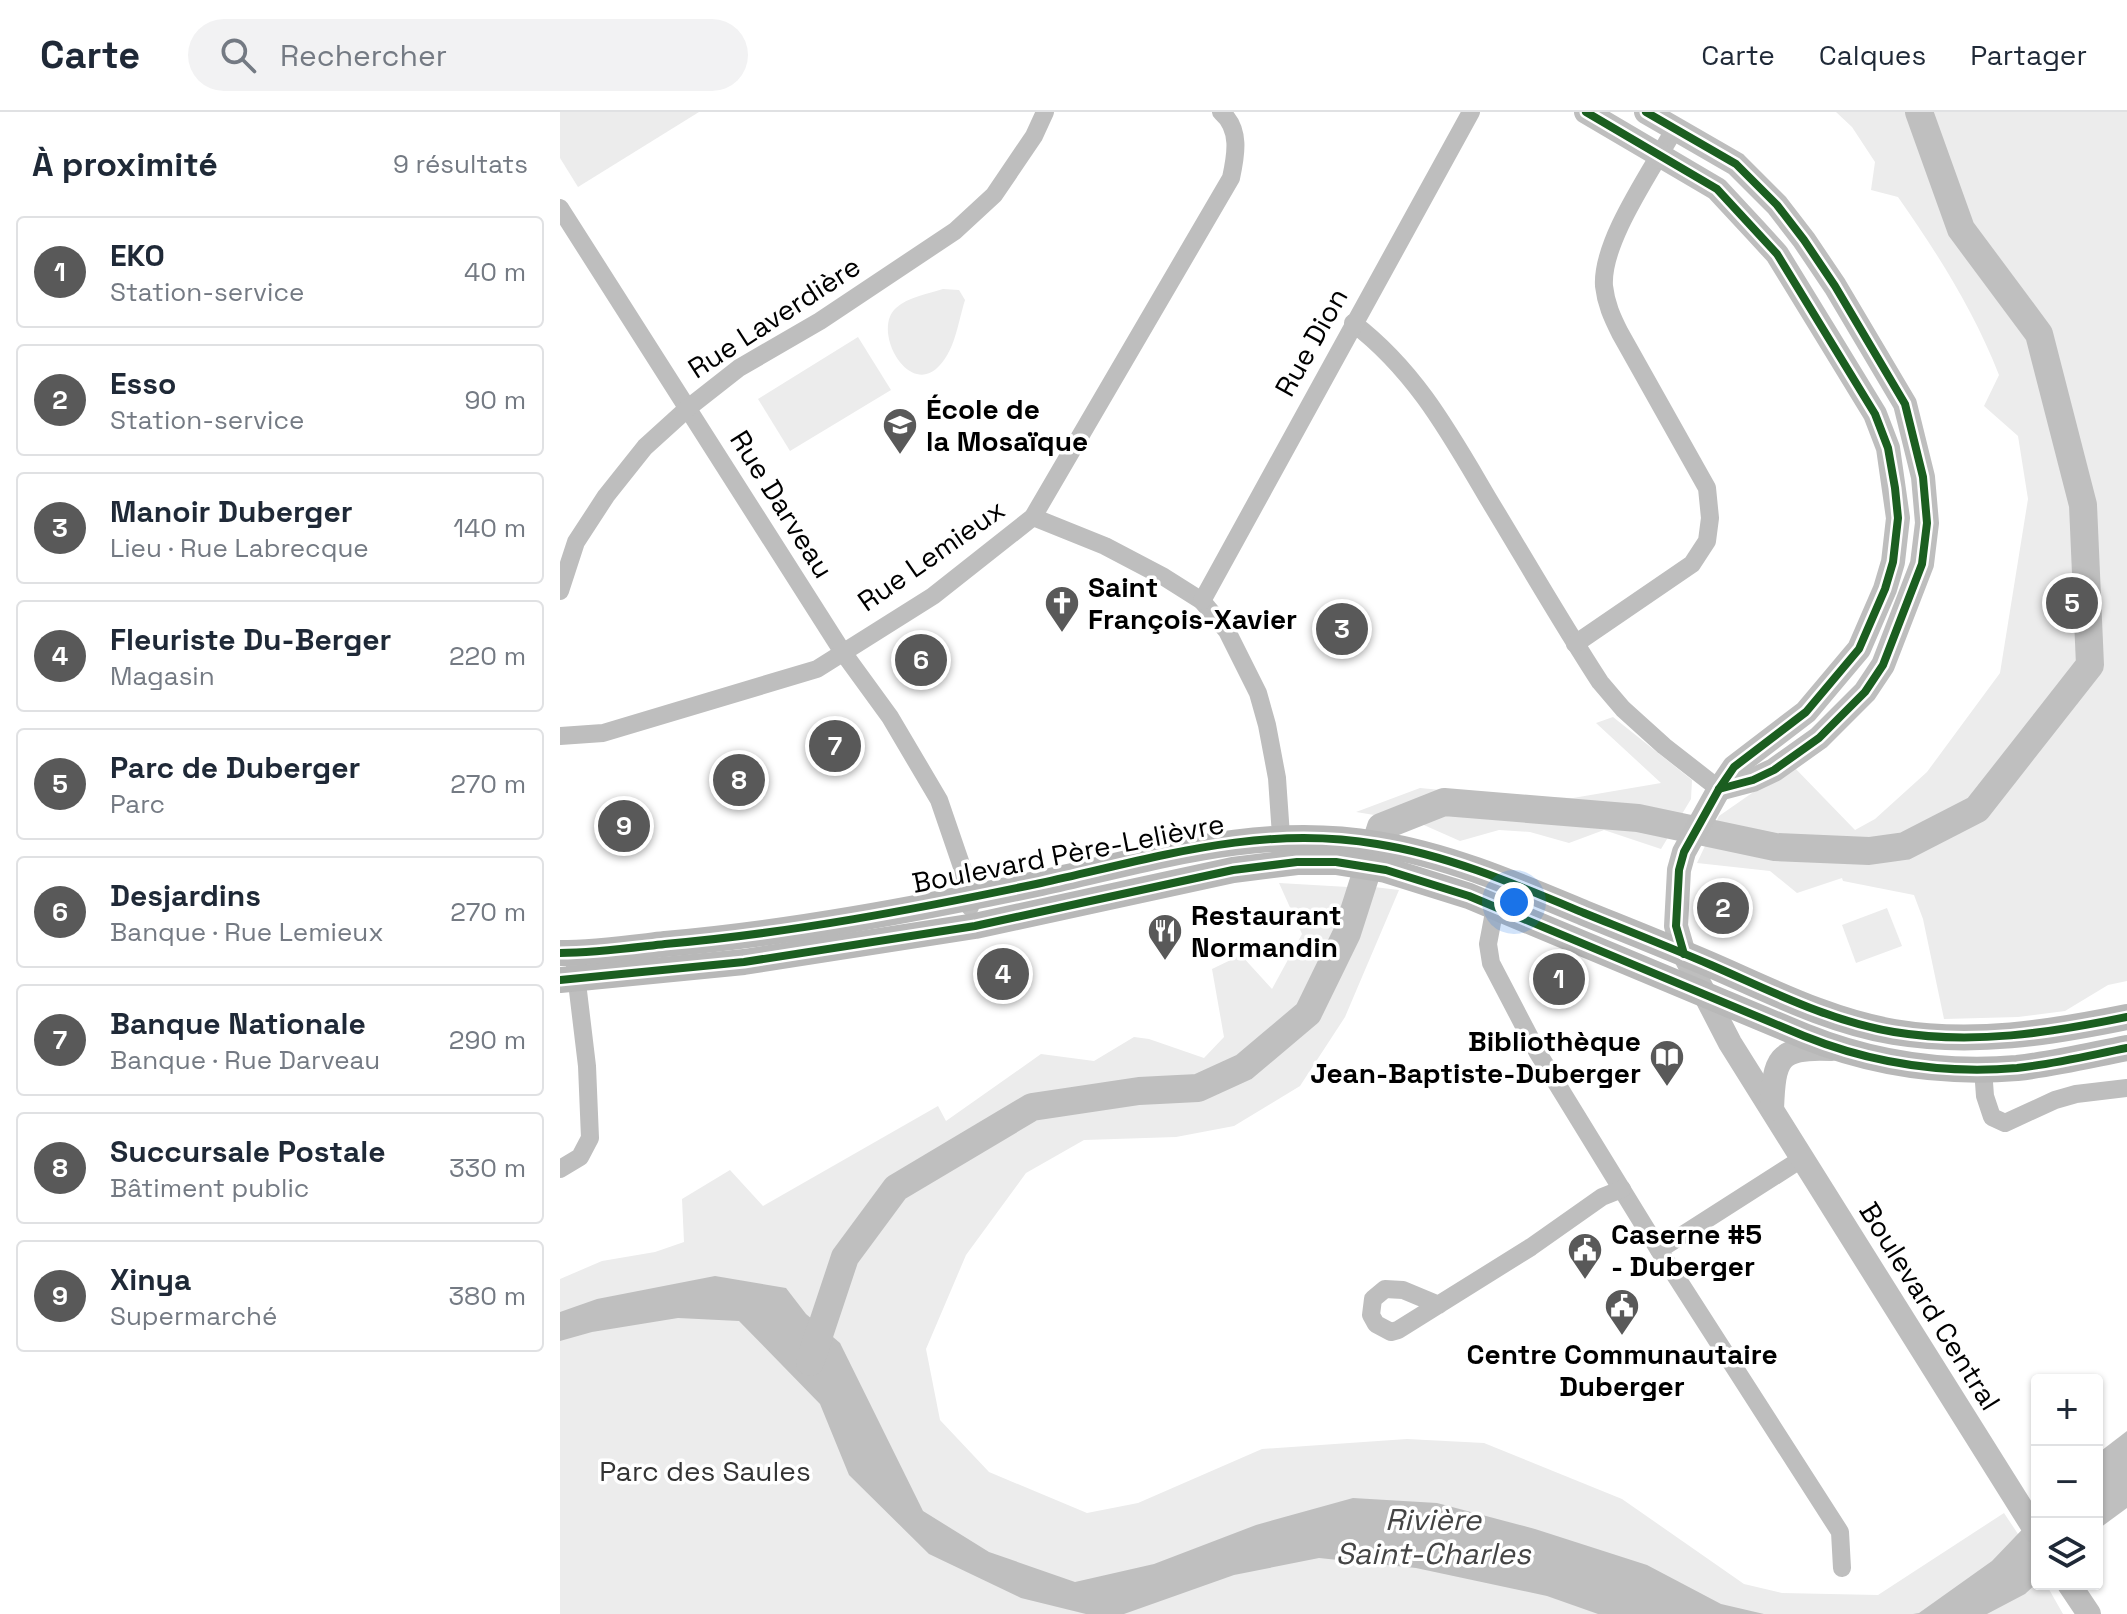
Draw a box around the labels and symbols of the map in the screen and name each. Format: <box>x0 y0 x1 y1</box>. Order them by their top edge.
street label: Rue Laverdière <box>681 248 867 386</box>
street label: Rue Dion <box>1267 281 1355 403</box>
place label: École de la Mosaïque <box>926 391 1088 459</box>
school or university icon: École de la Mosaïque <box>881 406 919 456</box>
street label: Rue Darveau <box>722 423 842 585</box>
street label: Rue Lemieux <box>850 491 1012 619</box>
place label: Saint François-Xavier <box>1088 569 1297 637</box>
pin: 5 <box>2046 573 2098 633</box>
church icon: Saint François-Xavier <box>1043 584 1081 634</box>
pin: 3 <box>1316 599 1368 659</box>
pin: 6 <box>895 630 947 690</box>
pin: 7 <box>809 716 861 776</box>
pin: 8 <box>713 750 765 810</box>
pin: 9 <box>598 796 650 856</box>
street label: Boulevard Père-Lelièvre <box>909 805 1227 901</box>
pin: 2 <box>1697 878 1749 938</box>
your location <box>1494 882 1534 922</box>
place label: Restaurant Normandin <box>1191 897 1342 965</box>
restaurant icon: Restaurant Normandin <box>1146 912 1184 962</box>
pin: 4 <box>977 944 1029 1004</box>
pin: 1 <box>1533 949 1585 1009</box>
place label: Bibliothèque Jean-Baptiste-Duberger <box>1310 1023 1641 1091</box>
library icon: Bibliothèque Jean-Baptiste-Duberger <box>1648 1038 1686 1088</box>
street label: Boulevard Central <box>1851 1195 2009 1417</box>
place label: Caserne #5 - Duberger <box>1611 1216 1762 1284</box>
public building icon: Caserne #5 - Duberger <box>1566 1231 1604 1281</box>
public building icon: Centre Communautaire Duberger <box>1603 1287 1641 1337</box>
place label: Centre Communautaire Duberger <box>1466 1336 1778 1404</box>
park label: Parc des Saules <box>599 1453 811 1489</box>
water label: Rivière Saint-Charles <box>1335 1500 1532 1573</box>

